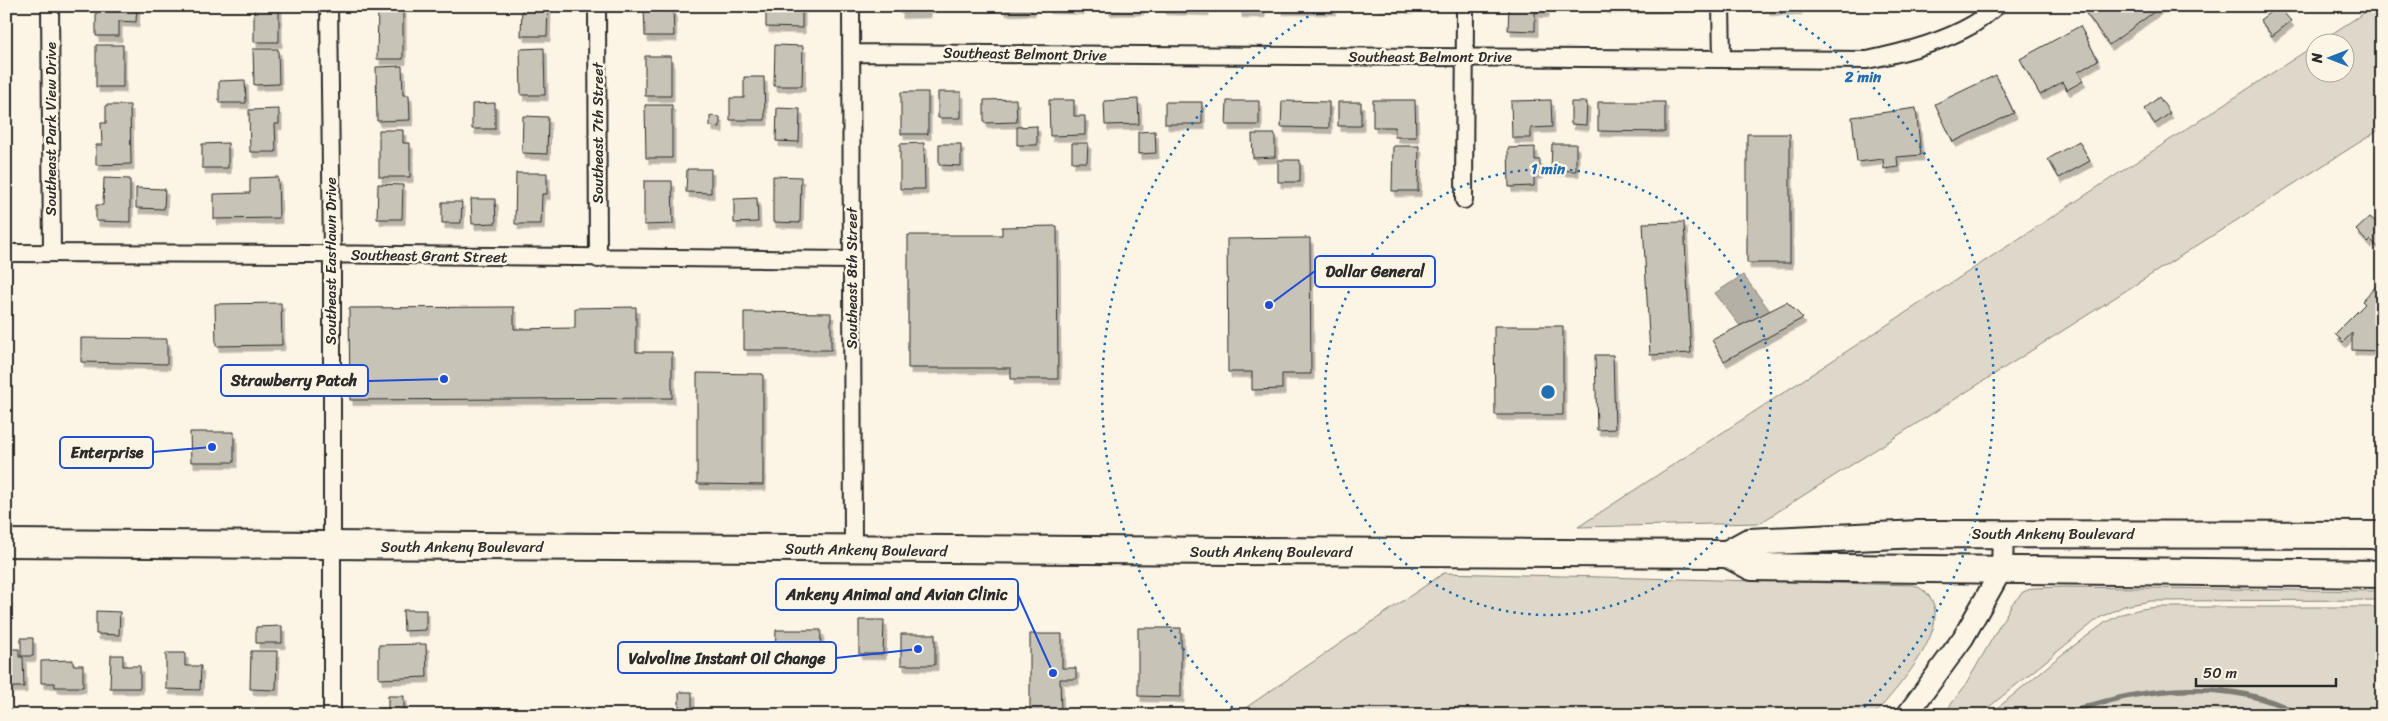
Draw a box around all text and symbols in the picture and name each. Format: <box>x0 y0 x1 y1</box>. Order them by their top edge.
north arrow <box>2306 32 2356 82</box>
street label: Southeast Belmont Drive <box>943 40 1107 68</box>
street label: Southeast Park View Drive <box>38 42 64 216</box>
street label: Southeast Belmont Drive <box>1348 44 1512 70</box>
text: N <box>2305 53 2330 64</box>
street label: Southeast 7th Street <box>585 61 611 204</box>
text: 2 min <box>1844 64 1882 90</box>
text: 1 min <box>1531 156 1566 182</box>
street label: Southeast Eastlawn Drive <box>318 177 344 345</box>
street label: Southeast 8th Street <box>839 206 865 349</box>
street label: Southeast Grant Street <box>350 242 508 270</box>
callout: Dollar General <box>1315 256 1435 287</box>
text: Dollar General <box>1325 257 1426 286</box>
callout: Strawberry Patch <box>221 365 368 396</box>
text: Strawberry Patch <box>230 366 358 395</box>
centre of rings <box>1539 383 1557 401</box>
callout: Enterprise <box>60 437 153 468</box>
text: Enterprise <box>71 438 144 467</box>
street label: South Ankeny Boulevard <box>1972 521 2135 547</box>
street label: South Ankeny Boulevard <box>381 534 544 560</box>
street label: South Ankeny Boulevard <box>785 536 948 564</box>
street label: South Ankeny Boulevard <box>1190 539 1353 565</box>
callout: Ankeny Animal and Avian Clinic <box>776 579 1018 610</box>
text: Ankeny Animal and Avian Clinic <box>785 580 1008 609</box>
callout: Valvoline Instant Oil Change <box>618 642 836 673</box>
text: Valvoline Instant Oil Change <box>628 644 826 673</box>
scale bar <box>2196 656 2336 688</box>
text: 50 m <box>2203 660 2238 686</box>

